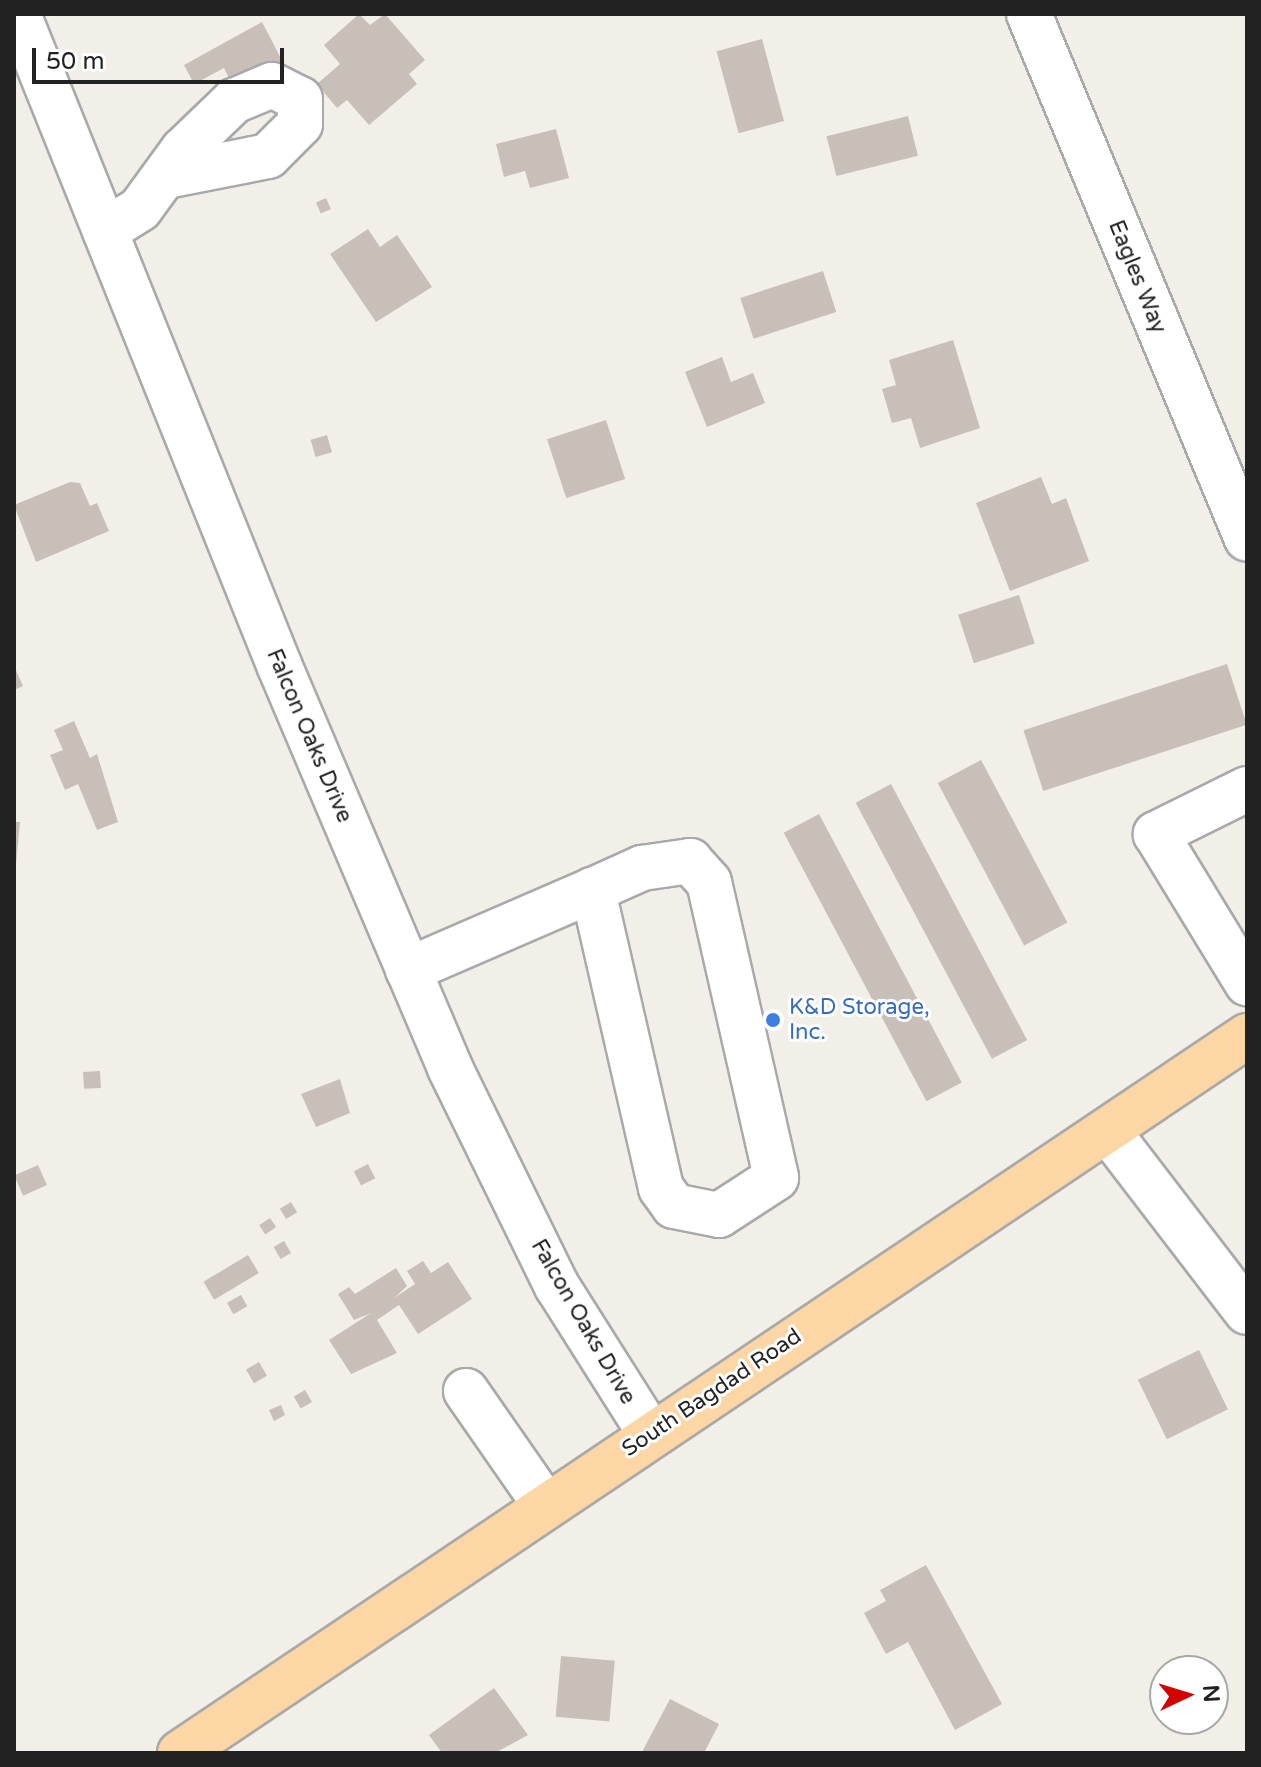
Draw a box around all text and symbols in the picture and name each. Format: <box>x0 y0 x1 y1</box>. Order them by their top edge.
scale bar <box>36 32 288 82</box>
text: 50 m <box>46 47 104 76</box>
street label: Eagles Way <box>1102 217 1172 337</box>
street label: Falcon Oaks Drive <box>261 645 357 827</box>
place label: K&D Storage, Inc. <box>789 994 930 1046</box>
marker: K&D Storage, Inc. <box>764 1011 782 1029</box>
street label: Falcon Oaks Drive <box>525 1235 641 1409</box>
street label: South Bagdad Road <box>617 1323 807 1463</box>
north arrow <box>1149 1655 1229 1735</box>
text: N <box>1197 1684 1225 1703</box>

